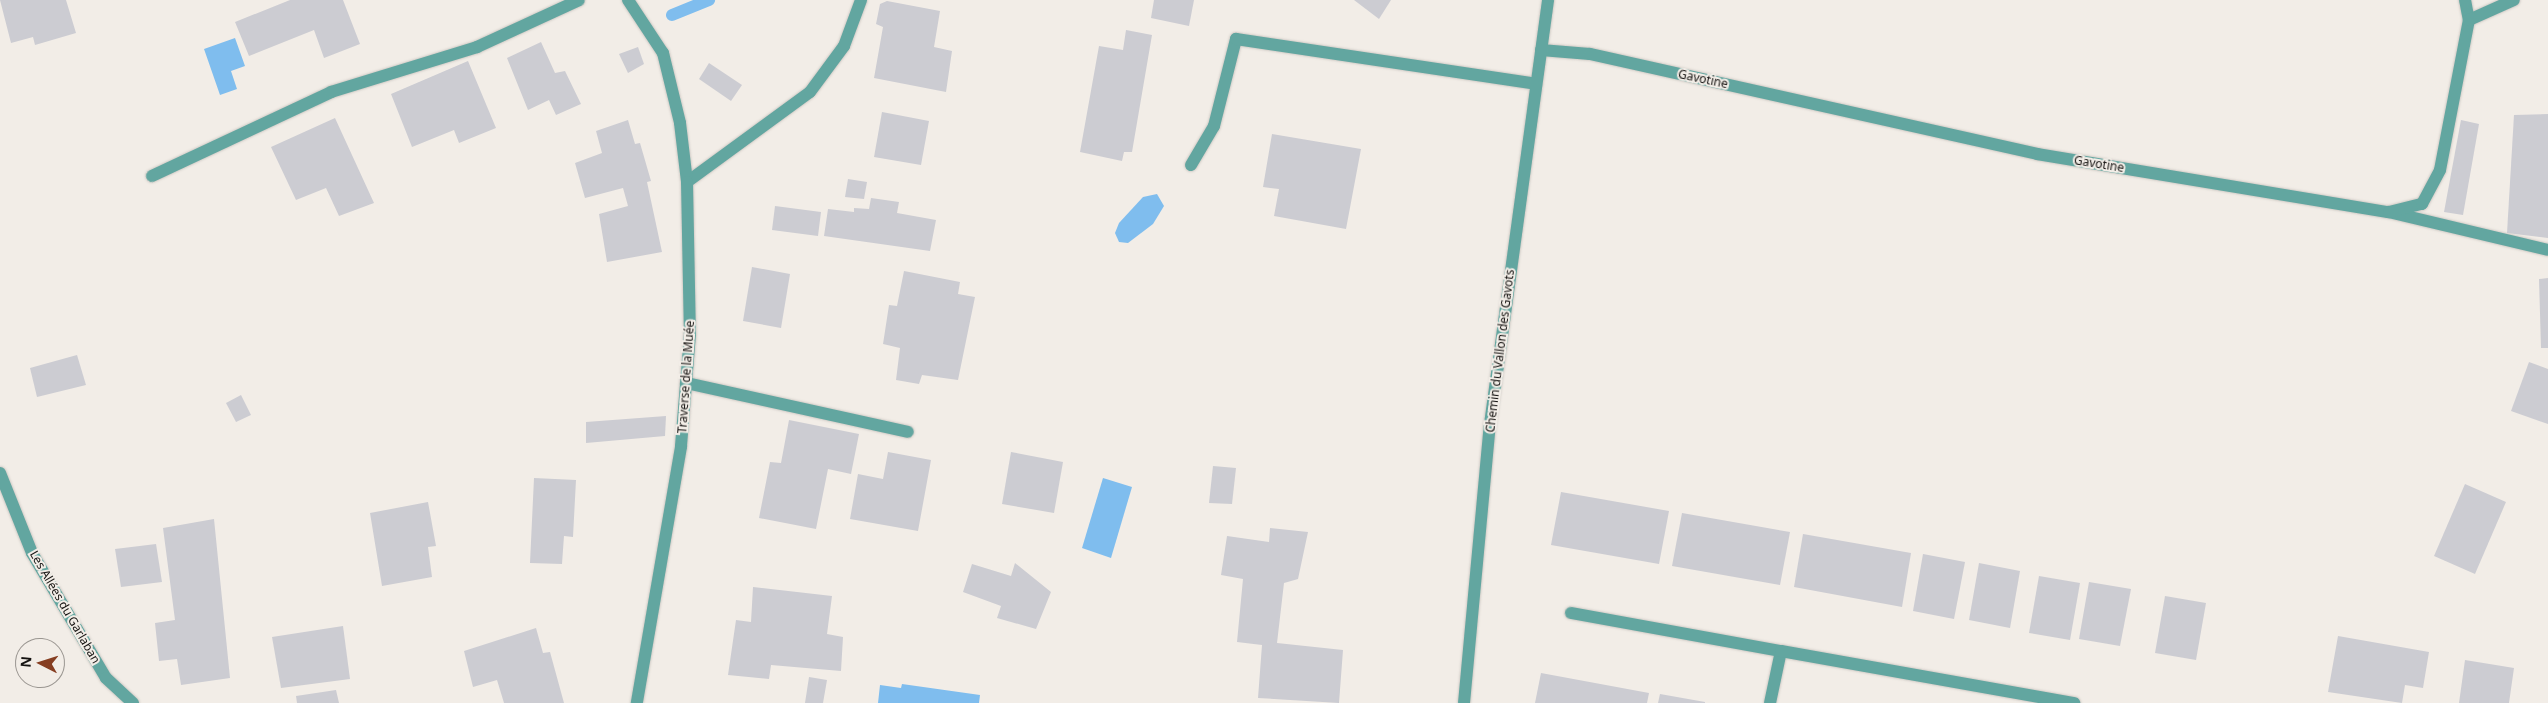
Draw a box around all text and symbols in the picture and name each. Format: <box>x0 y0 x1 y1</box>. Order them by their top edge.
street label: Gavotine <box>1677 67 1729 91</box>
street label: Gavotine <box>2073 153 2125 175</box>
street label: Chemin du Vallon des Gavots <box>1483 269 1517 433</box>
street label: Traverse de la Muée <box>675 320 697 434</box>
street label: Les Allées du Garlaban <box>27 548 103 666</box>
north arrow <box>15 638 65 688</box>
text: N <box>16 655 36 668</box>

